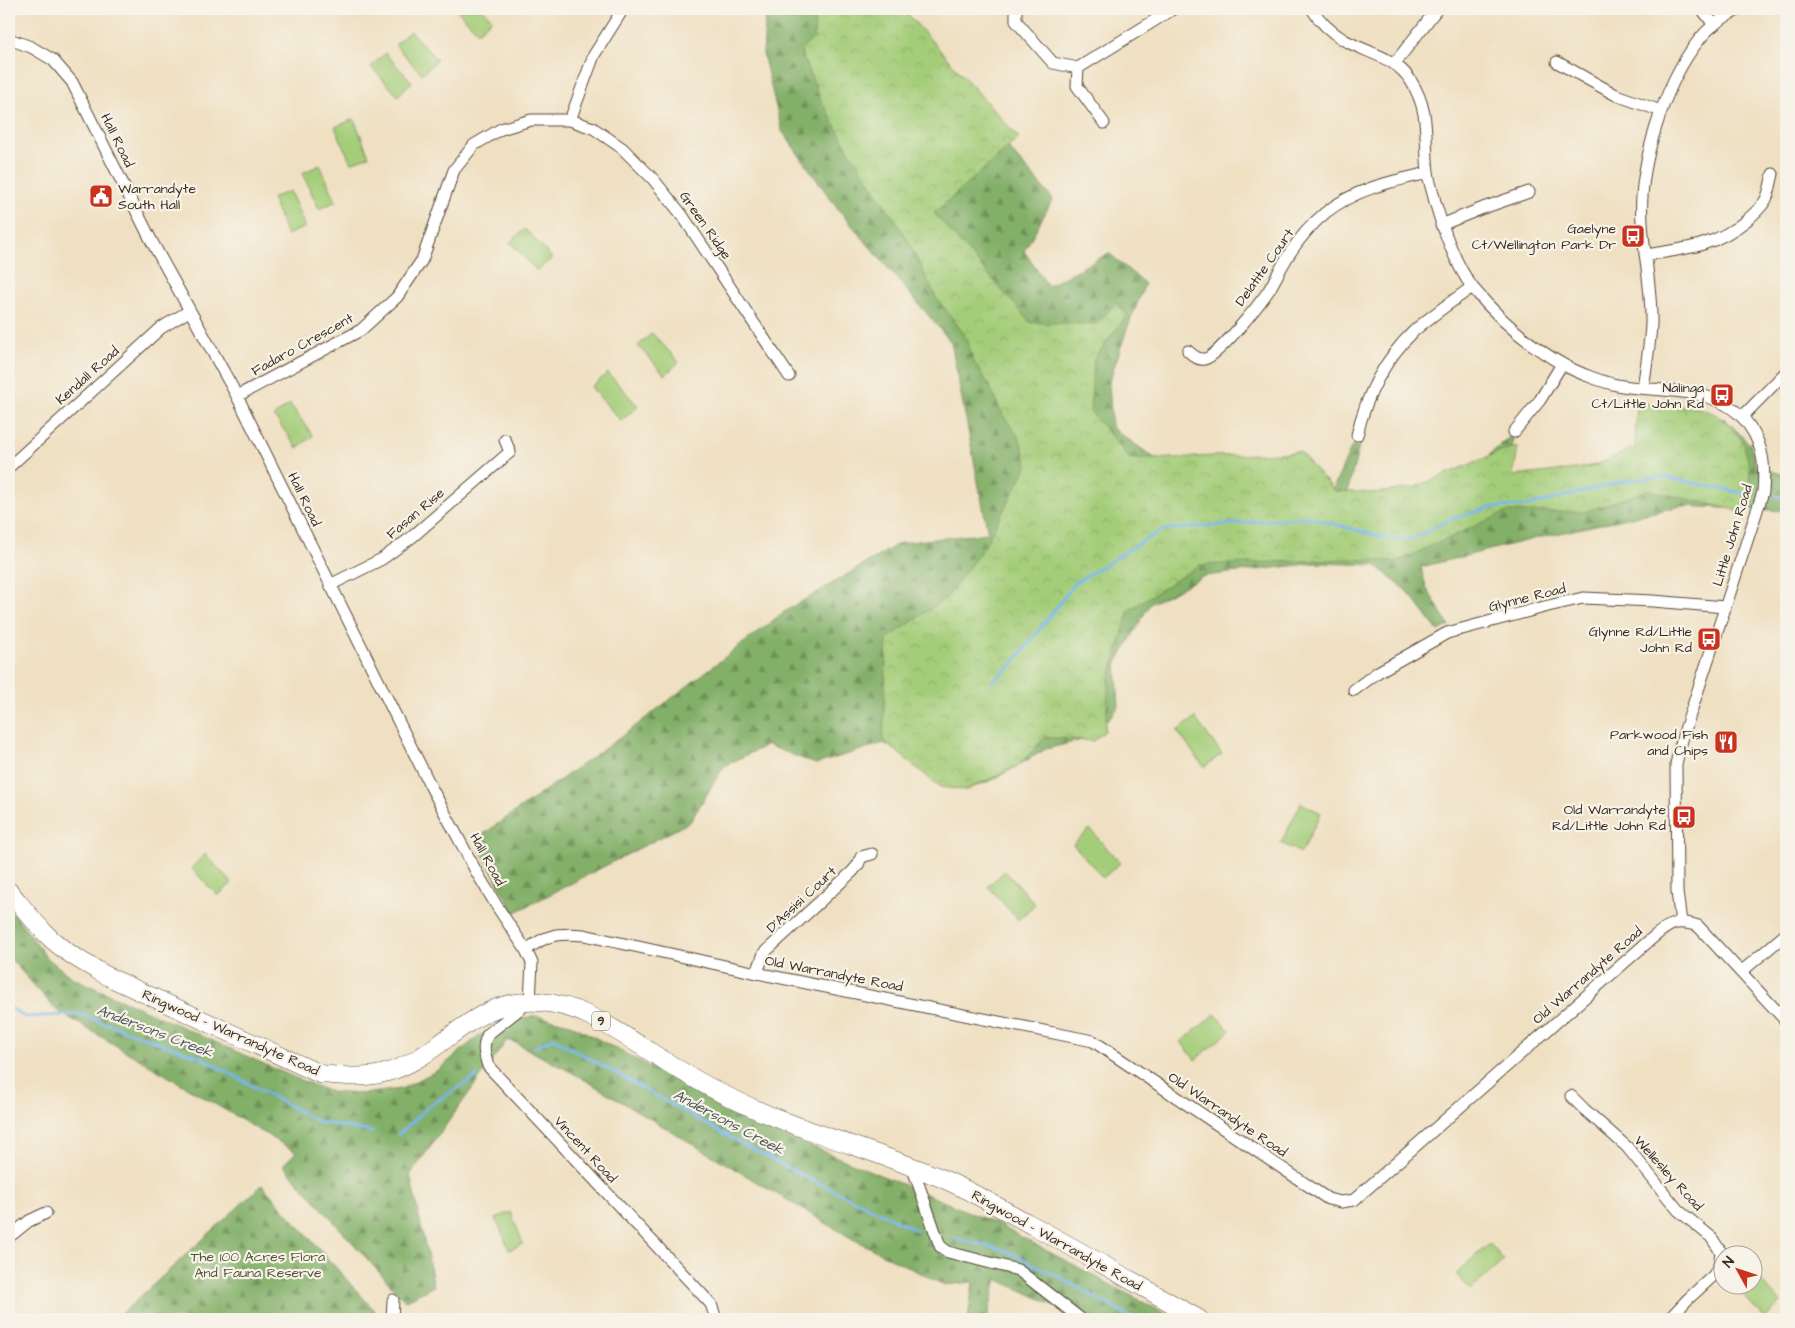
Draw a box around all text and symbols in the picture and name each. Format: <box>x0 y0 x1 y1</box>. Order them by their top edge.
street label: Hall Road <box>95 110 139 171</box>
place label: Warrandyte South Hall <box>118 179 196 215</box>
public building icon: Warrandyte South Hall <box>88 183 114 209</box>
street label: Green Ridge <box>674 187 736 264</box>
place label: Gaelyne Ct/Wellington Park Dr <box>1472 219 1616 255</box>
bus stop icon: Gaelyne Ct/Wellington Park Dr <box>1620 223 1646 249</box>
street label: Delatite Court <box>1231 224 1299 311</box>
street label: Fadaro Crescent <box>248 308 357 381</box>
street label: Kendall Road <box>51 342 124 410</box>
place label: Nalinga Ct/Little John Rd <box>1592 378 1704 414</box>
bus stop icon: Nalinga Ct/Little John Rd <box>1709 382 1735 408</box>
street label: Hall Road <box>282 469 326 530</box>
street label: Little John Road <box>1708 482 1758 589</box>
street label: Fasan Rise <box>382 483 449 544</box>
street label: Glynne Road <box>1487 579 1568 617</box>
place label: Glynne Rd/Little John Rd <box>1589 622 1692 658</box>
bus stop icon: Glynne Rd/Little John Rd <box>1696 626 1722 652</box>
place label: Parkwood Fish and Chips <box>1610 725 1708 761</box>
restaurant icon: Parkwood Fish and Chips <box>1713 729 1739 755</box>
place label: Old Warrandyte Rd/Little John Rd <box>1552 800 1666 836</box>
bus stop icon: Old Warrandyte Rd/Little John Rd <box>1671 804 1697 830</box>
street label: Hall Road <box>464 829 510 890</box>
street label: D'Assisi Court <box>762 862 841 938</box>
street label: Old Warrandyte Road <box>1528 922 1647 1029</box>
street label: Old Warrandyte Road <box>763 951 904 997</box>
street label: Ringwood - Warrandyte Road <box>139 985 322 1081</box>
water label: Andersons Creek <box>94 1000 217 1064</box>
road number: 9 <box>592 1011 610 1030</box>
street label: Old Warrandyte Road <box>1164 1067 1291 1162</box>
water label: Andersons Creek <box>670 1084 788 1161</box>
street label: Vincent Road <box>549 1112 621 1187</box>
street label: Wellesley Road <box>1629 1132 1707 1216</box>
street label: Ringwood - Warrandyte Road <box>968 1186 1145 1296</box>
north arrow <box>1712 1246 1762 1296</box>
park label: The 100 Acres Flora And Fauna Reserve <box>191 1247 325 1283</box>
text: N <box>1718 1252 1739 1272</box>

